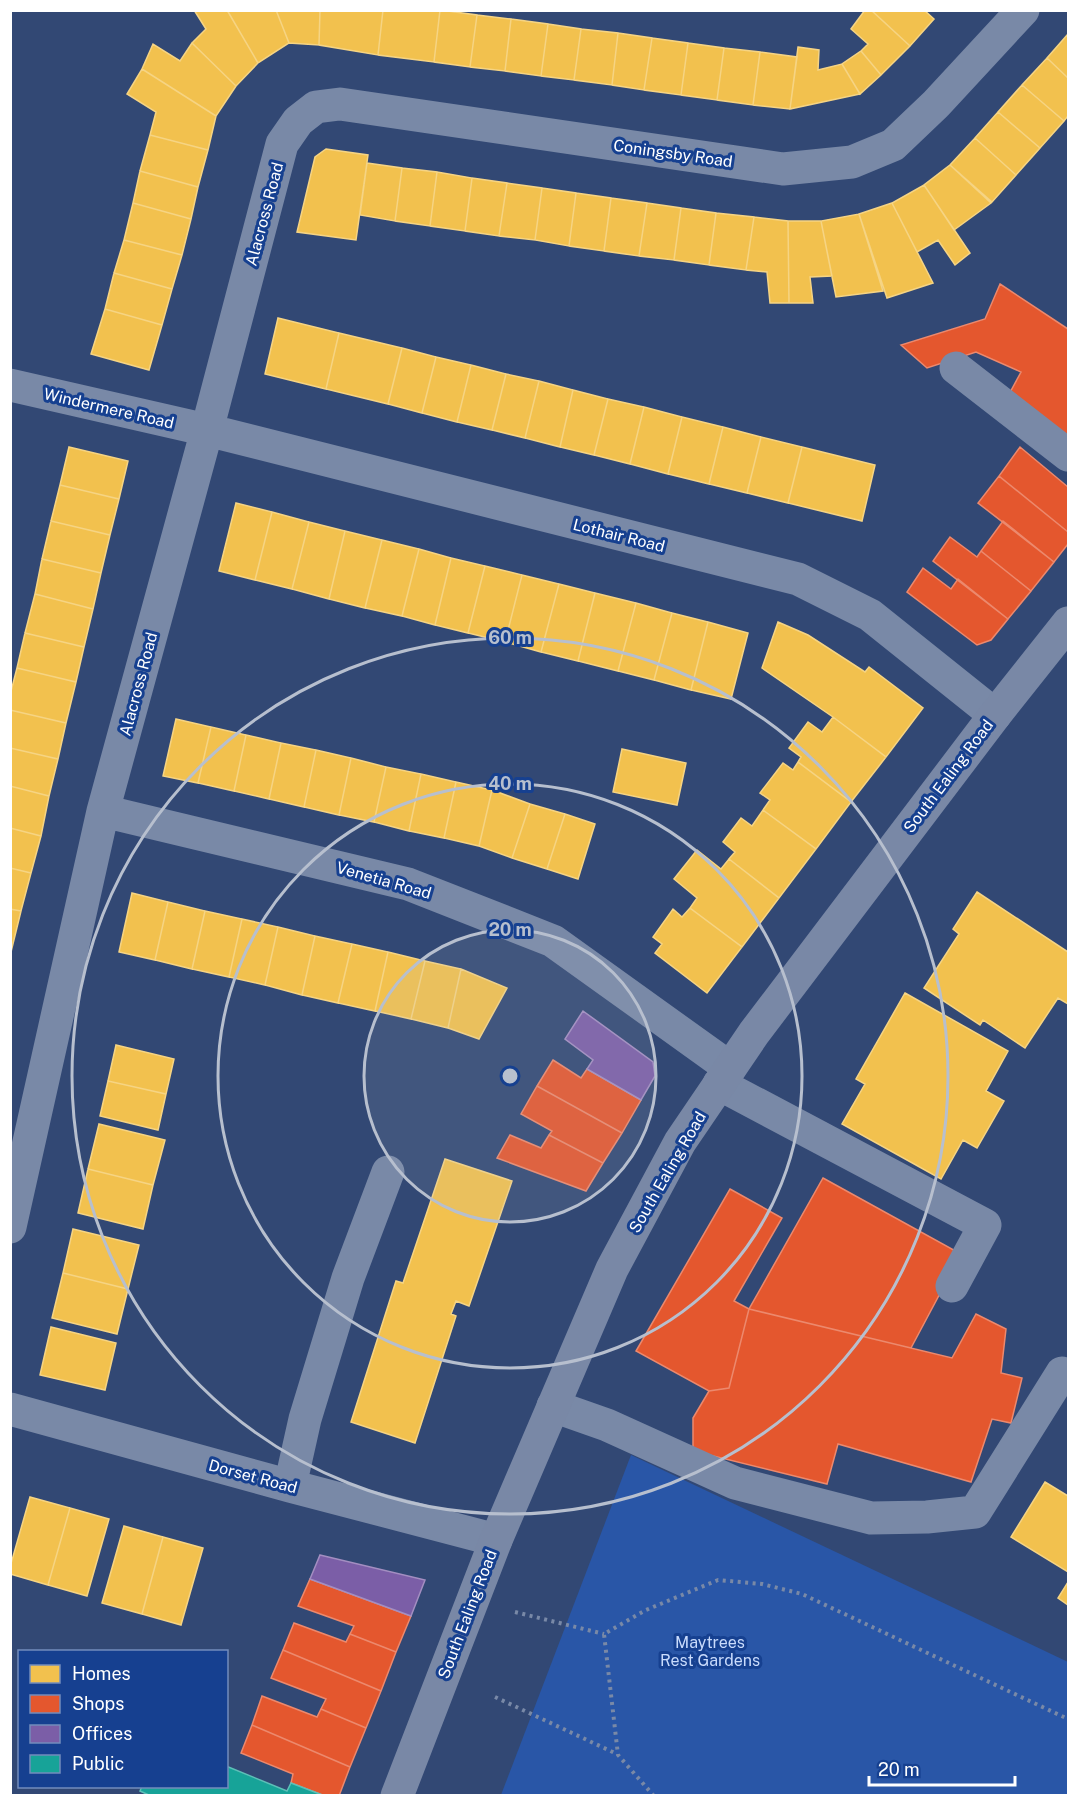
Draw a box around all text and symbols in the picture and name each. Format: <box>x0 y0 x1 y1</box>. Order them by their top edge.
street label: Coningsby Road <box>612 136 734 171</box>
street label: Alacross Road <box>242 160 287 268</box>
street label: Windermere Road <box>42 384 176 433</box>
street label: Lothair Road <box>571 515 667 556</box>
text: 60 m <box>488 627 532 648</box>
street label: Alacross Road <box>116 630 161 738</box>
street label: South Ealing Road <box>900 716 997 837</box>
text: 40 m <box>488 773 532 794</box>
street label: Venetia Road <box>334 858 434 903</box>
text: 20 m <box>488 919 532 940</box>
centre of rings <box>500 1066 520 1086</box>
street label: South Ealing Road <box>625 1108 710 1236</box>
street label: Dorset Road <box>206 1456 299 1497</box>
street label: South Ealing Road <box>434 1547 501 1681</box>
park label: Maytrees Rest Gardens <box>660 1633 760 1670</box>
legend <box>18 1650 228 1788</box>
text: Homes <box>72 1663 131 1684</box>
text: Shops <box>72 1693 124 1714</box>
text: Offices <box>72 1723 132 1744</box>
scale bar <box>869 1749 1014 1787</box>
text: Public <box>72 1753 124 1774</box>
text: 20 m <box>878 1759 920 1780</box>

